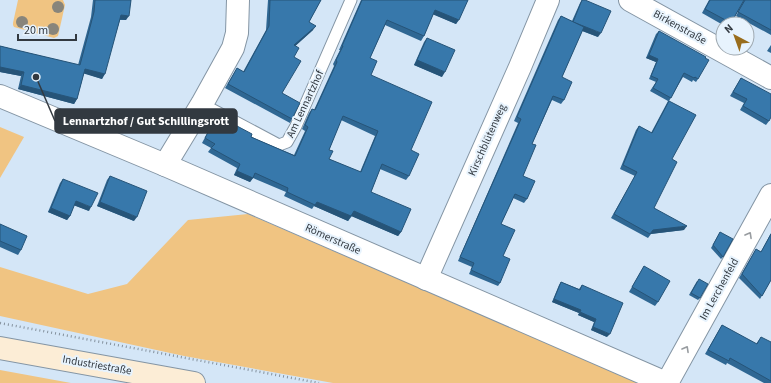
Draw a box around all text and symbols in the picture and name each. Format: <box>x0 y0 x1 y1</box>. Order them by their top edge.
street label: Birkenstraße <box>651 6 710 48</box>
scale bar <box>18 16 76 42</box>
north arrow <box>715 16 755 56</box>
text: N <box>721 21 736 37</box>
text: 20 m <box>24 22 48 39</box>
street label: Am Lennartzhof <box>283 67 328 140</box>
street label: Kirschblütenweg <box>464 101 510 178</box>
callout: Lennartzhof / Gut Schillingsrott <box>55 109 237 133</box>
text: Lennartzhof / Gut Schillingsrott <box>63 113 230 130</box>
street label: Römerstraße <box>303 220 364 258</box>
one-way arrow <box>744 232 751 239</box>
street label: Im Lerchenfeld <box>696 255 742 323</box>
one-way arrow <box>681 346 688 353</box>
street label: Industriestraße <box>61 352 133 379</box>

